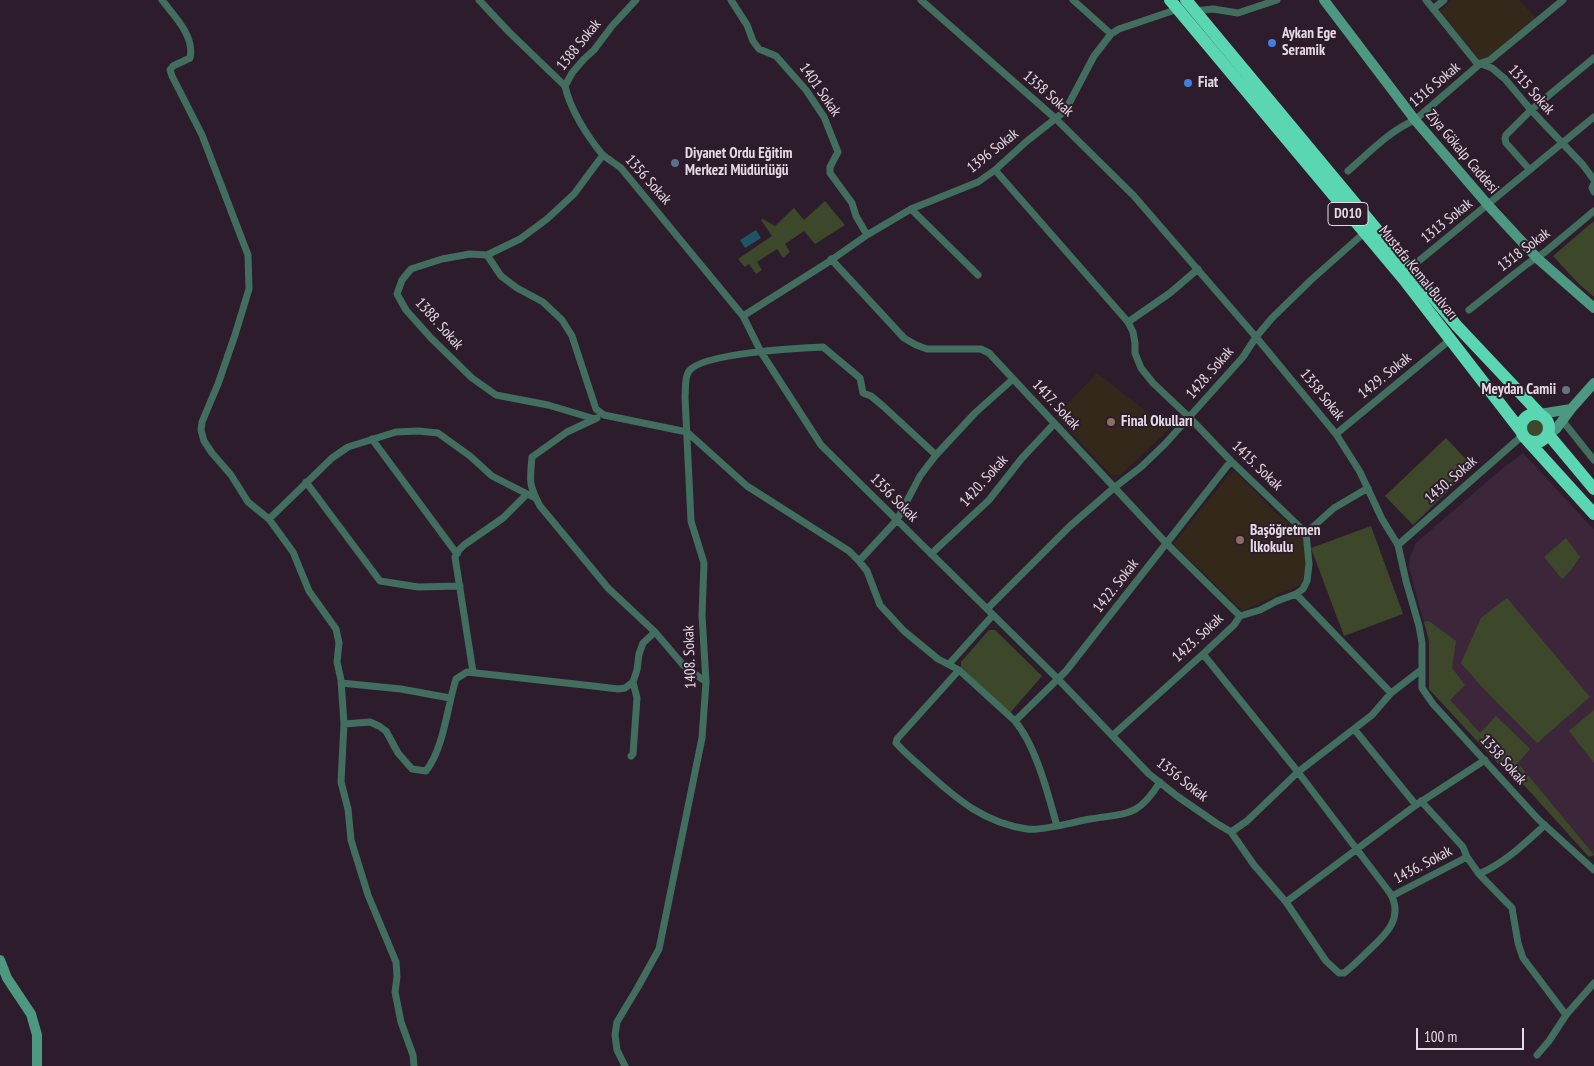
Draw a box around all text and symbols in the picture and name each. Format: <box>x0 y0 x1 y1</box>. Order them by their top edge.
street label: 1388 Sokak <box>553 16 605 74</box>
place label: Aykan Ege Seramik <box>1282 25 1336 60</box>
marker: Aykan Ege Seramik <box>1266 37 1278 49</box>
street label: 1316 Sokak <box>1406 59 1464 111</box>
street label: 1401 Sokak <box>795 60 845 120</box>
street label: 1315 Sokak <box>1504 61 1558 119</box>
street label: 1358 Sokak <box>1019 67 1077 121</box>
place label: Fiat <box>1198 74 1218 92</box>
marker: Fiat <box>1182 77 1194 89</box>
street label: Ziya Gökalp Caddesi <box>1422 106 1502 198</box>
street label: 1396 Sokak <box>964 125 1022 177</box>
place label: Diyanet Ordu Eğitim Merkezi Müdürlüğü <box>685 145 792 180</box>
street label: 1356 Sokak <box>621 151 675 209</box>
marker: Diyanet Ordu Eğitim Merkezi Müdürlüğü <box>669 157 681 169</box>
street label: 1313 Sokak <box>1418 195 1476 247</box>
road number: D010 <box>1328 202 1368 225</box>
street label: Mustafa Kemal Bulvarı <box>1375 222 1461 324</box>
street label: 1318 Sokak <box>1494 225 1554 275</box>
street label: 1388. Sokak <box>411 294 467 354</box>
street label: 1428. Sokak <box>1182 343 1238 403</box>
street label: 1429. Sokak <box>1355 349 1415 403</box>
street label: 1358 Sokak <box>1296 366 1348 424</box>
street label: 1417. Sokak <box>1028 376 1084 434</box>
place label: Meydan Camii <box>1481 381 1556 399</box>
marker: Meydan Camii <box>1560 384 1572 396</box>
place label: Final Okulları <box>1121 413 1193 431</box>
marker: Final Okulları <box>1105 416 1117 428</box>
street label: 1415. Sokak <box>1228 438 1286 494</box>
street label: 1420. Sokak <box>956 451 1012 511</box>
street label: 1430. Sokak <box>1421 452 1481 508</box>
street label: 1356 Sokak <box>866 470 922 526</box>
place label: Başöğretmen İlkokulu <box>1250 522 1320 557</box>
marker: Başöğretmen İlkokulu <box>1234 534 1246 546</box>
street label: 1422. Sokak <box>1089 555 1143 617</box>
street label: 1423. Sokak <box>1169 610 1227 666</box>
street label: 1408. Sokak <box>680 625 700 689</box>
street label: 1358 Sokak <box>1476 731 1530 789</box>
street label: 1356 Sokak <box>1153 754 1211 806</box>
street label: 1436. Sokak <box>1391 842 1455 888</box>
scale bar <box>1419 1018 1526 1050</box>
text: 100 m <box>1424 1027 1457 1046</box>

